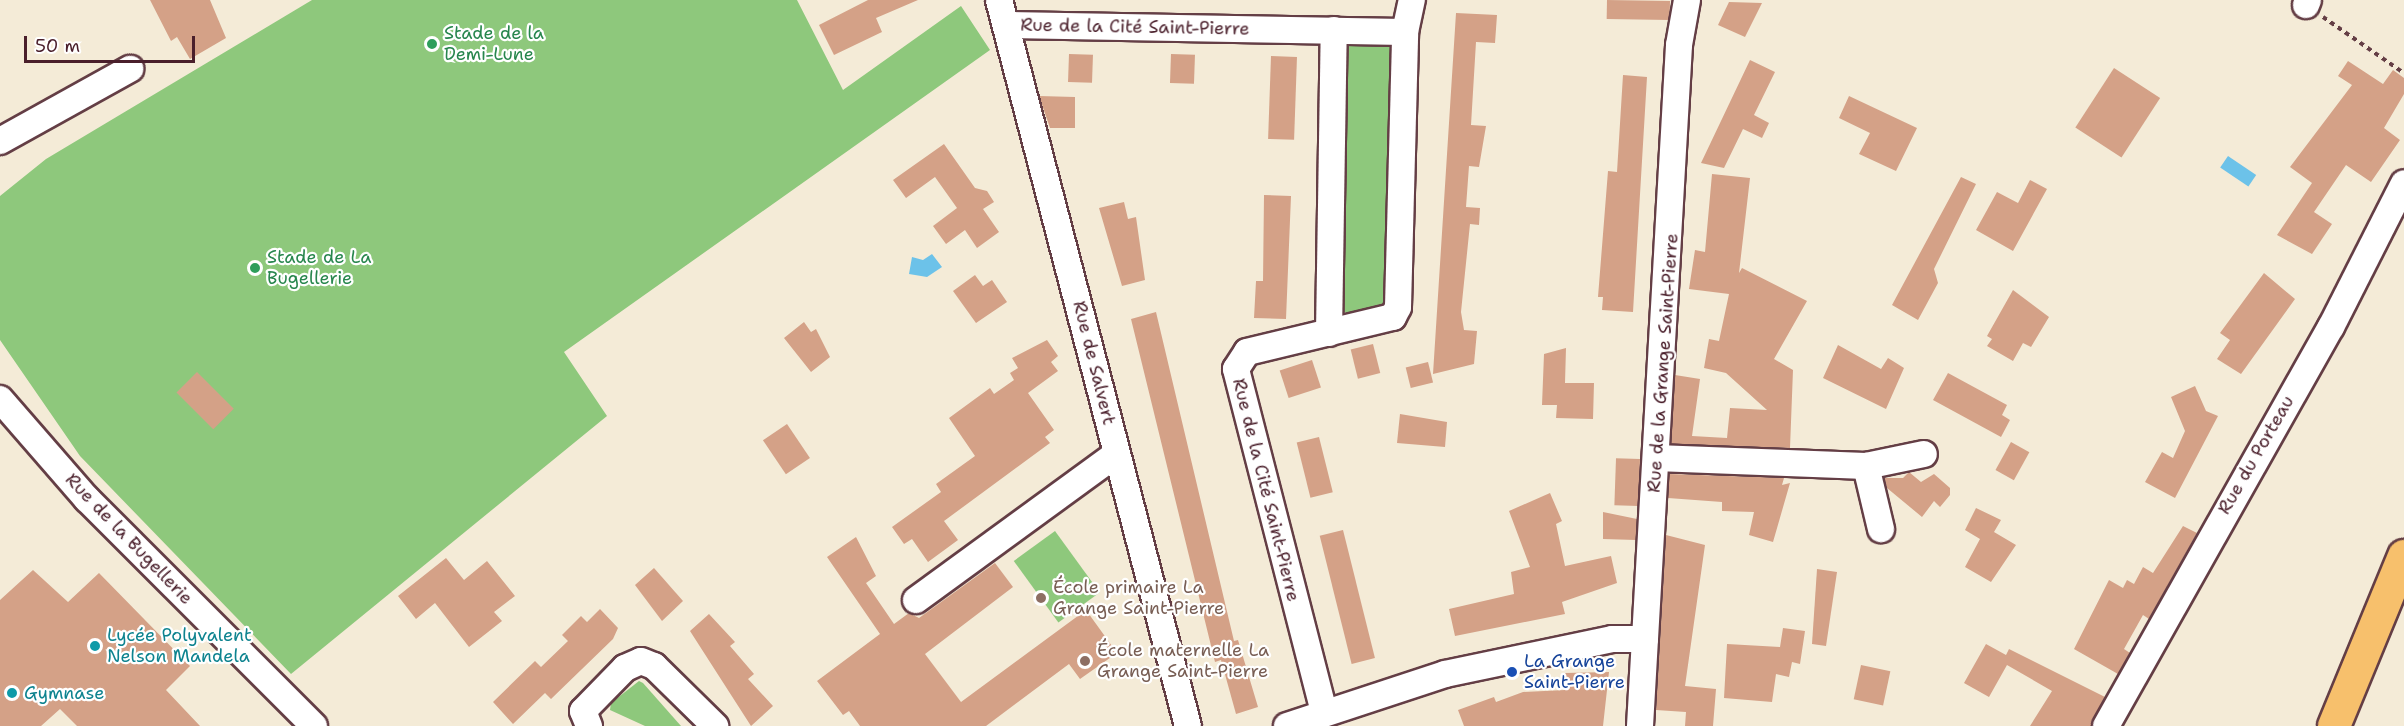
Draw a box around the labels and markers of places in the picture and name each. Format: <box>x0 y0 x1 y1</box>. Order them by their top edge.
place label: Stade de la Demi-Lune <box>444 23 544 66</box>
marker: Stade de la Demi-Lune <box>425 37 439 51</box>
place label: Stade de La Bugellerie <box>267 247 371 290</box>
marker: Stade de La Bugellerie <box>248 261 262 275</box>
place label: École primaire La Grange Saint-Pierre <box>1053 577 1224 620</box>
marker: École primaire La Grange Saint-Pierre <box>1034 591 1048 605</box>
place label: Lycée Polyvalent Nelson Mandela <box>107 625 252 668</box>
marker: Lycée Polyvalent Nelson Mandela <box>88 639 102 653</box>
place label: École maternelle La Grange Saint-Pierre <box>1097 640 1269 682</box>
place label: La Grange Saint-Pierre <box>1524 651 1625 694</box>
marker: École maternelle La Grange Saint-Pierre <box>1078 654 1092 668</box>
marker: La Grange Saint-Pierre <box>1505 665 1519 679</box>
place label: Gymnase <box>24 682 104 704</box>
marker: Gymnase <box>5 686 19 700</box>

